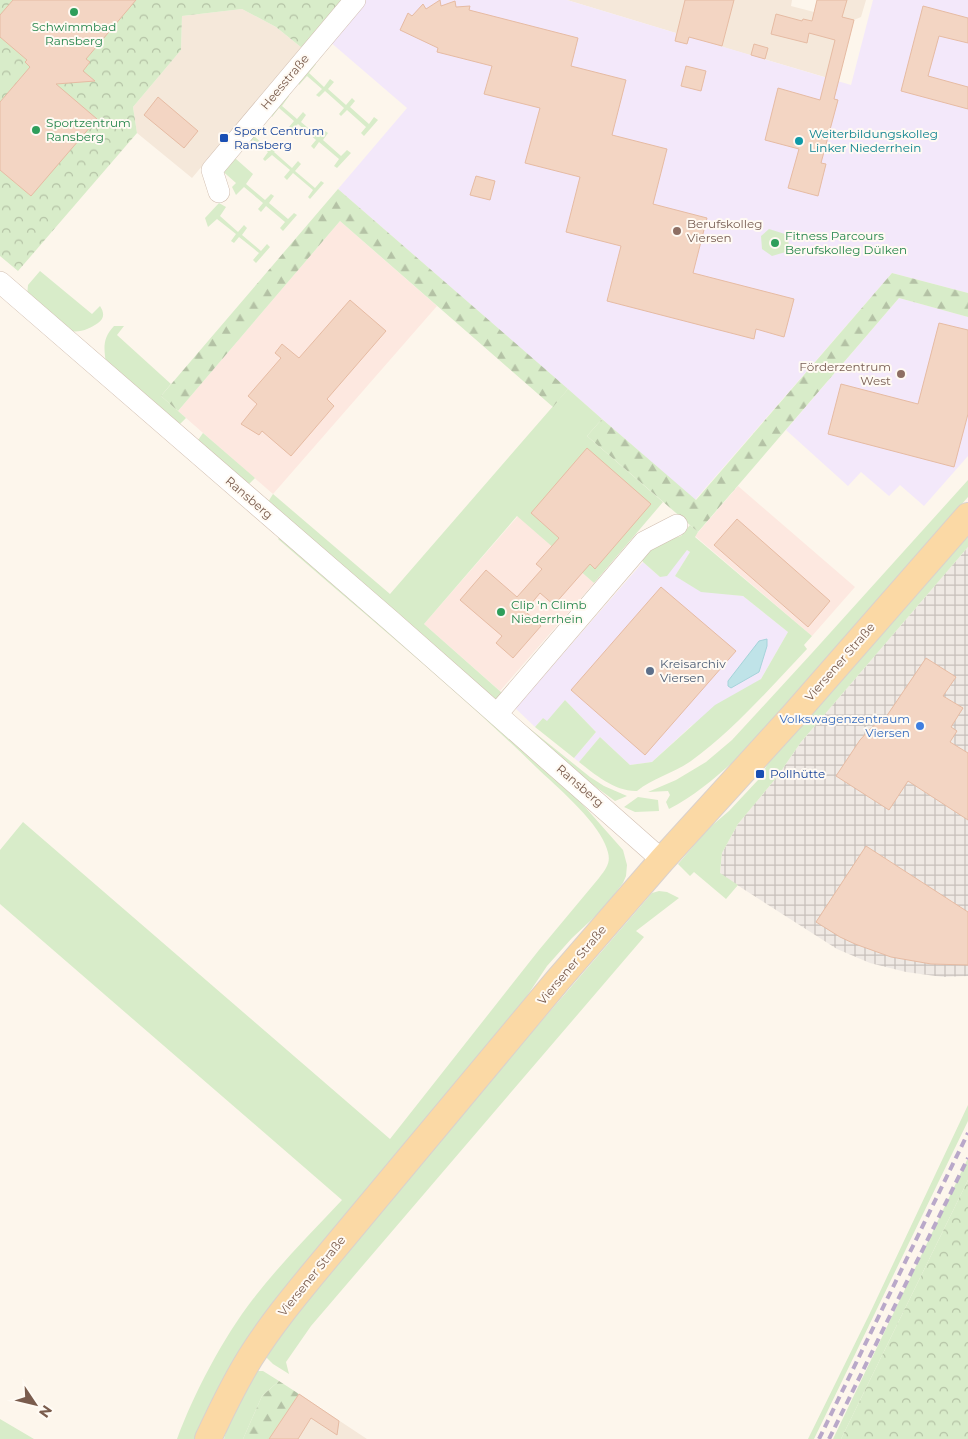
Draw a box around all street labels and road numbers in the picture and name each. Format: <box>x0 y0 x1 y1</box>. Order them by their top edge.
street label: Heesstraße <box>257 51 312 112</box>
street label: Ransberg <box>223 473 276 522</box>
street label: Viersener Straße <box>802 619 878 704</box>
street label: Ransberg <box>554 761 607 810</box>
street label: Viersener Straße <box>534 922 609 1007</box>
street label: Viersener Straße <box>275 1233 349 1319</box>

